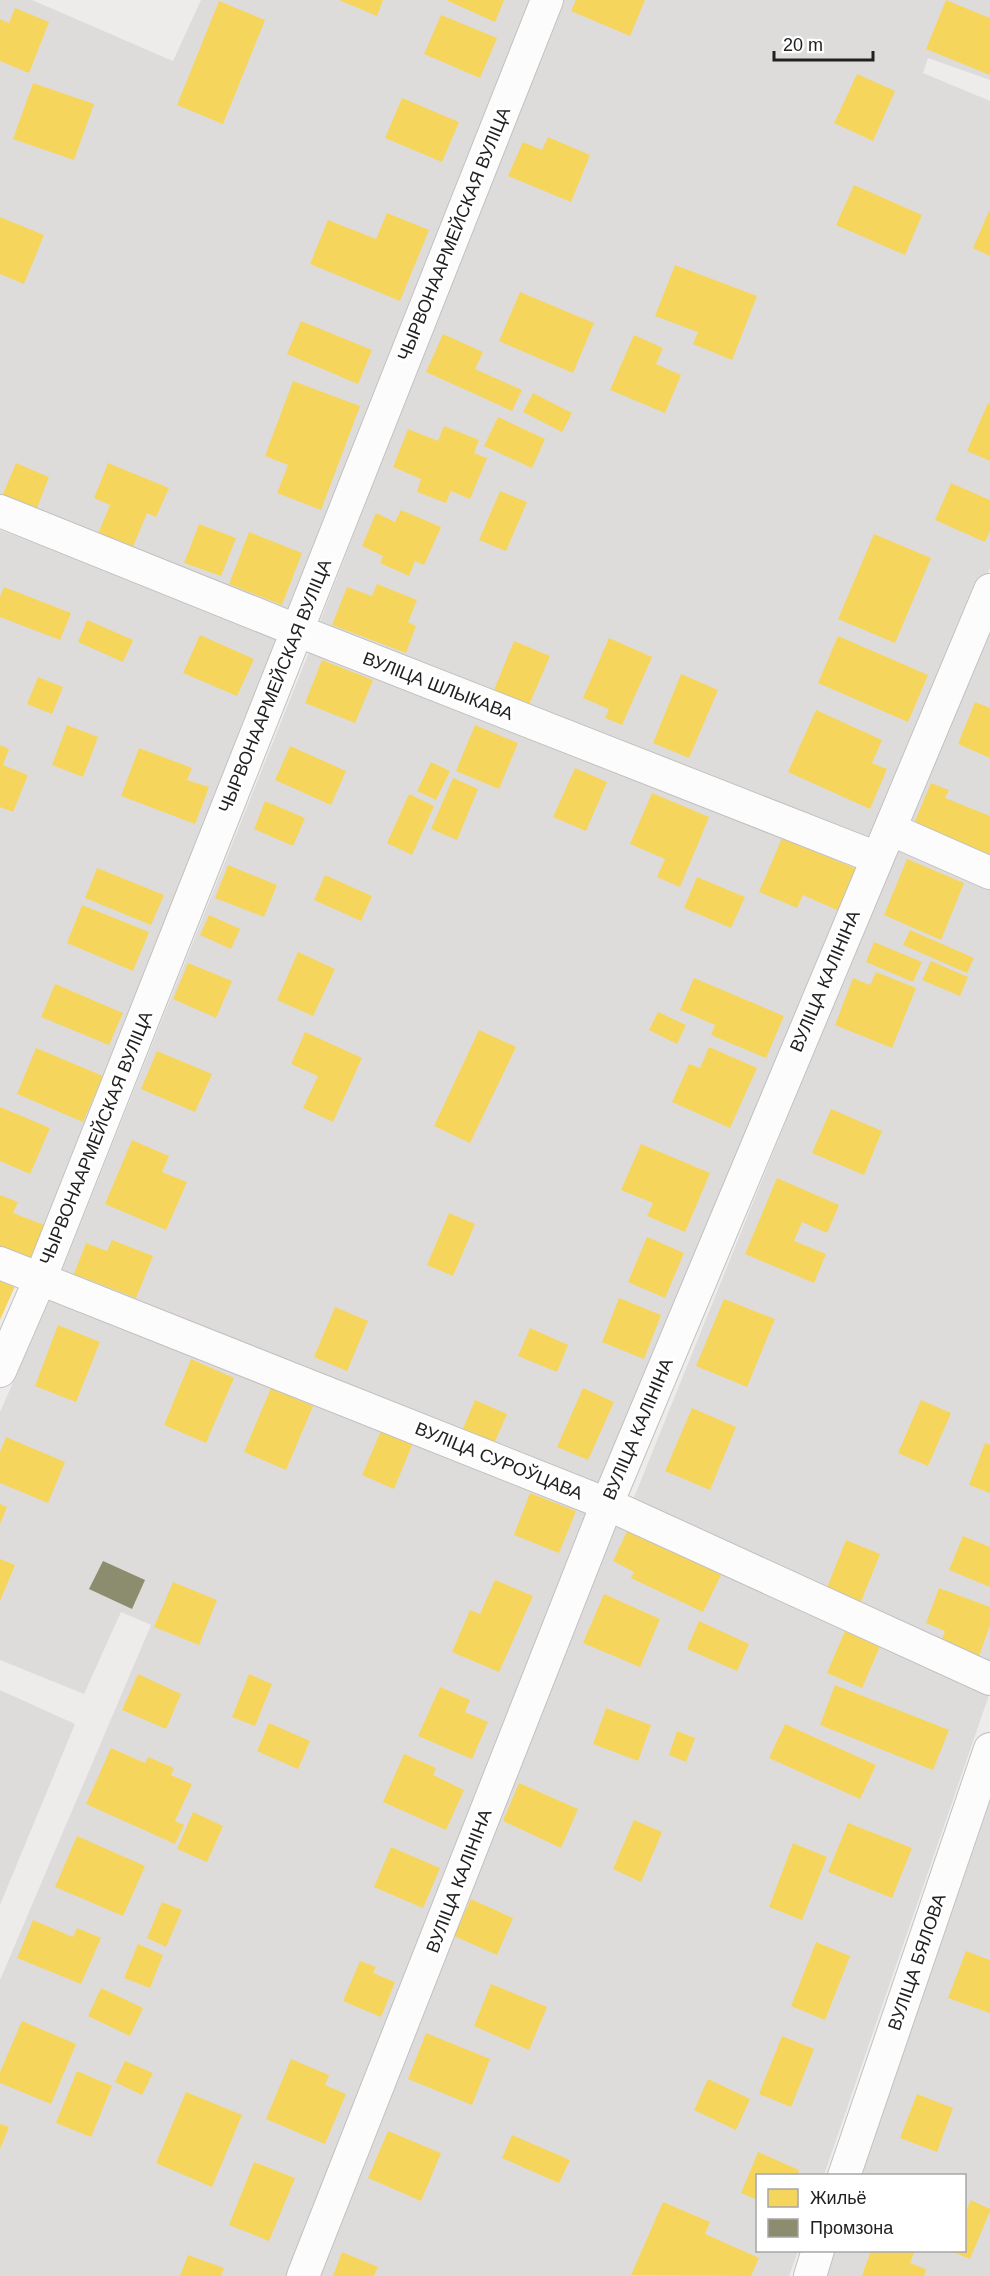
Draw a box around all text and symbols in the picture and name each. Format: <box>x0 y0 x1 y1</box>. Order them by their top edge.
scale bar <box>774 24 873 62</box>
text: 20 m <box>783 35 823 55</box>
street label: ЧЫРВОНААРМЕЙСКАЯ ВУЛІЦА <box>393 104 514 364</box>
street label: ЧЫРВОНААРМЕЙСКАЯ ВУЛІЦА <box>214 556 335 816</box>
street label: ВУЛІЦА ШЛЫКАВА <box>360 648 516 724</box>
street label: ВУЛІЦА КАЛІНІНА <box>786 907 864 1055</box>
street label: ЧЫРВОНААРМЕЙСКАЯ ВУЛІЦА <box>35 1008 156 1268</box>
street label: ВУЛІЦА КАЛІНІНА <box>599 1355 677 1503</box>
street label: ВУЛІЦА СУРОЎЦАВА <box>412 1417 586 1504</box>
street label: ВУЛІЦА КАЛІНІНА <box>422 1806 496 1956</box>
street label: ВУЛІЦА БЯЛОВА <box>884 1891 950 2033</box>
legend <box>756 2174 966 2252</box>
text: Жильё <box>810 2188 867 2208</box>
text: Промзона <box>810 2218 894 2238</box>

